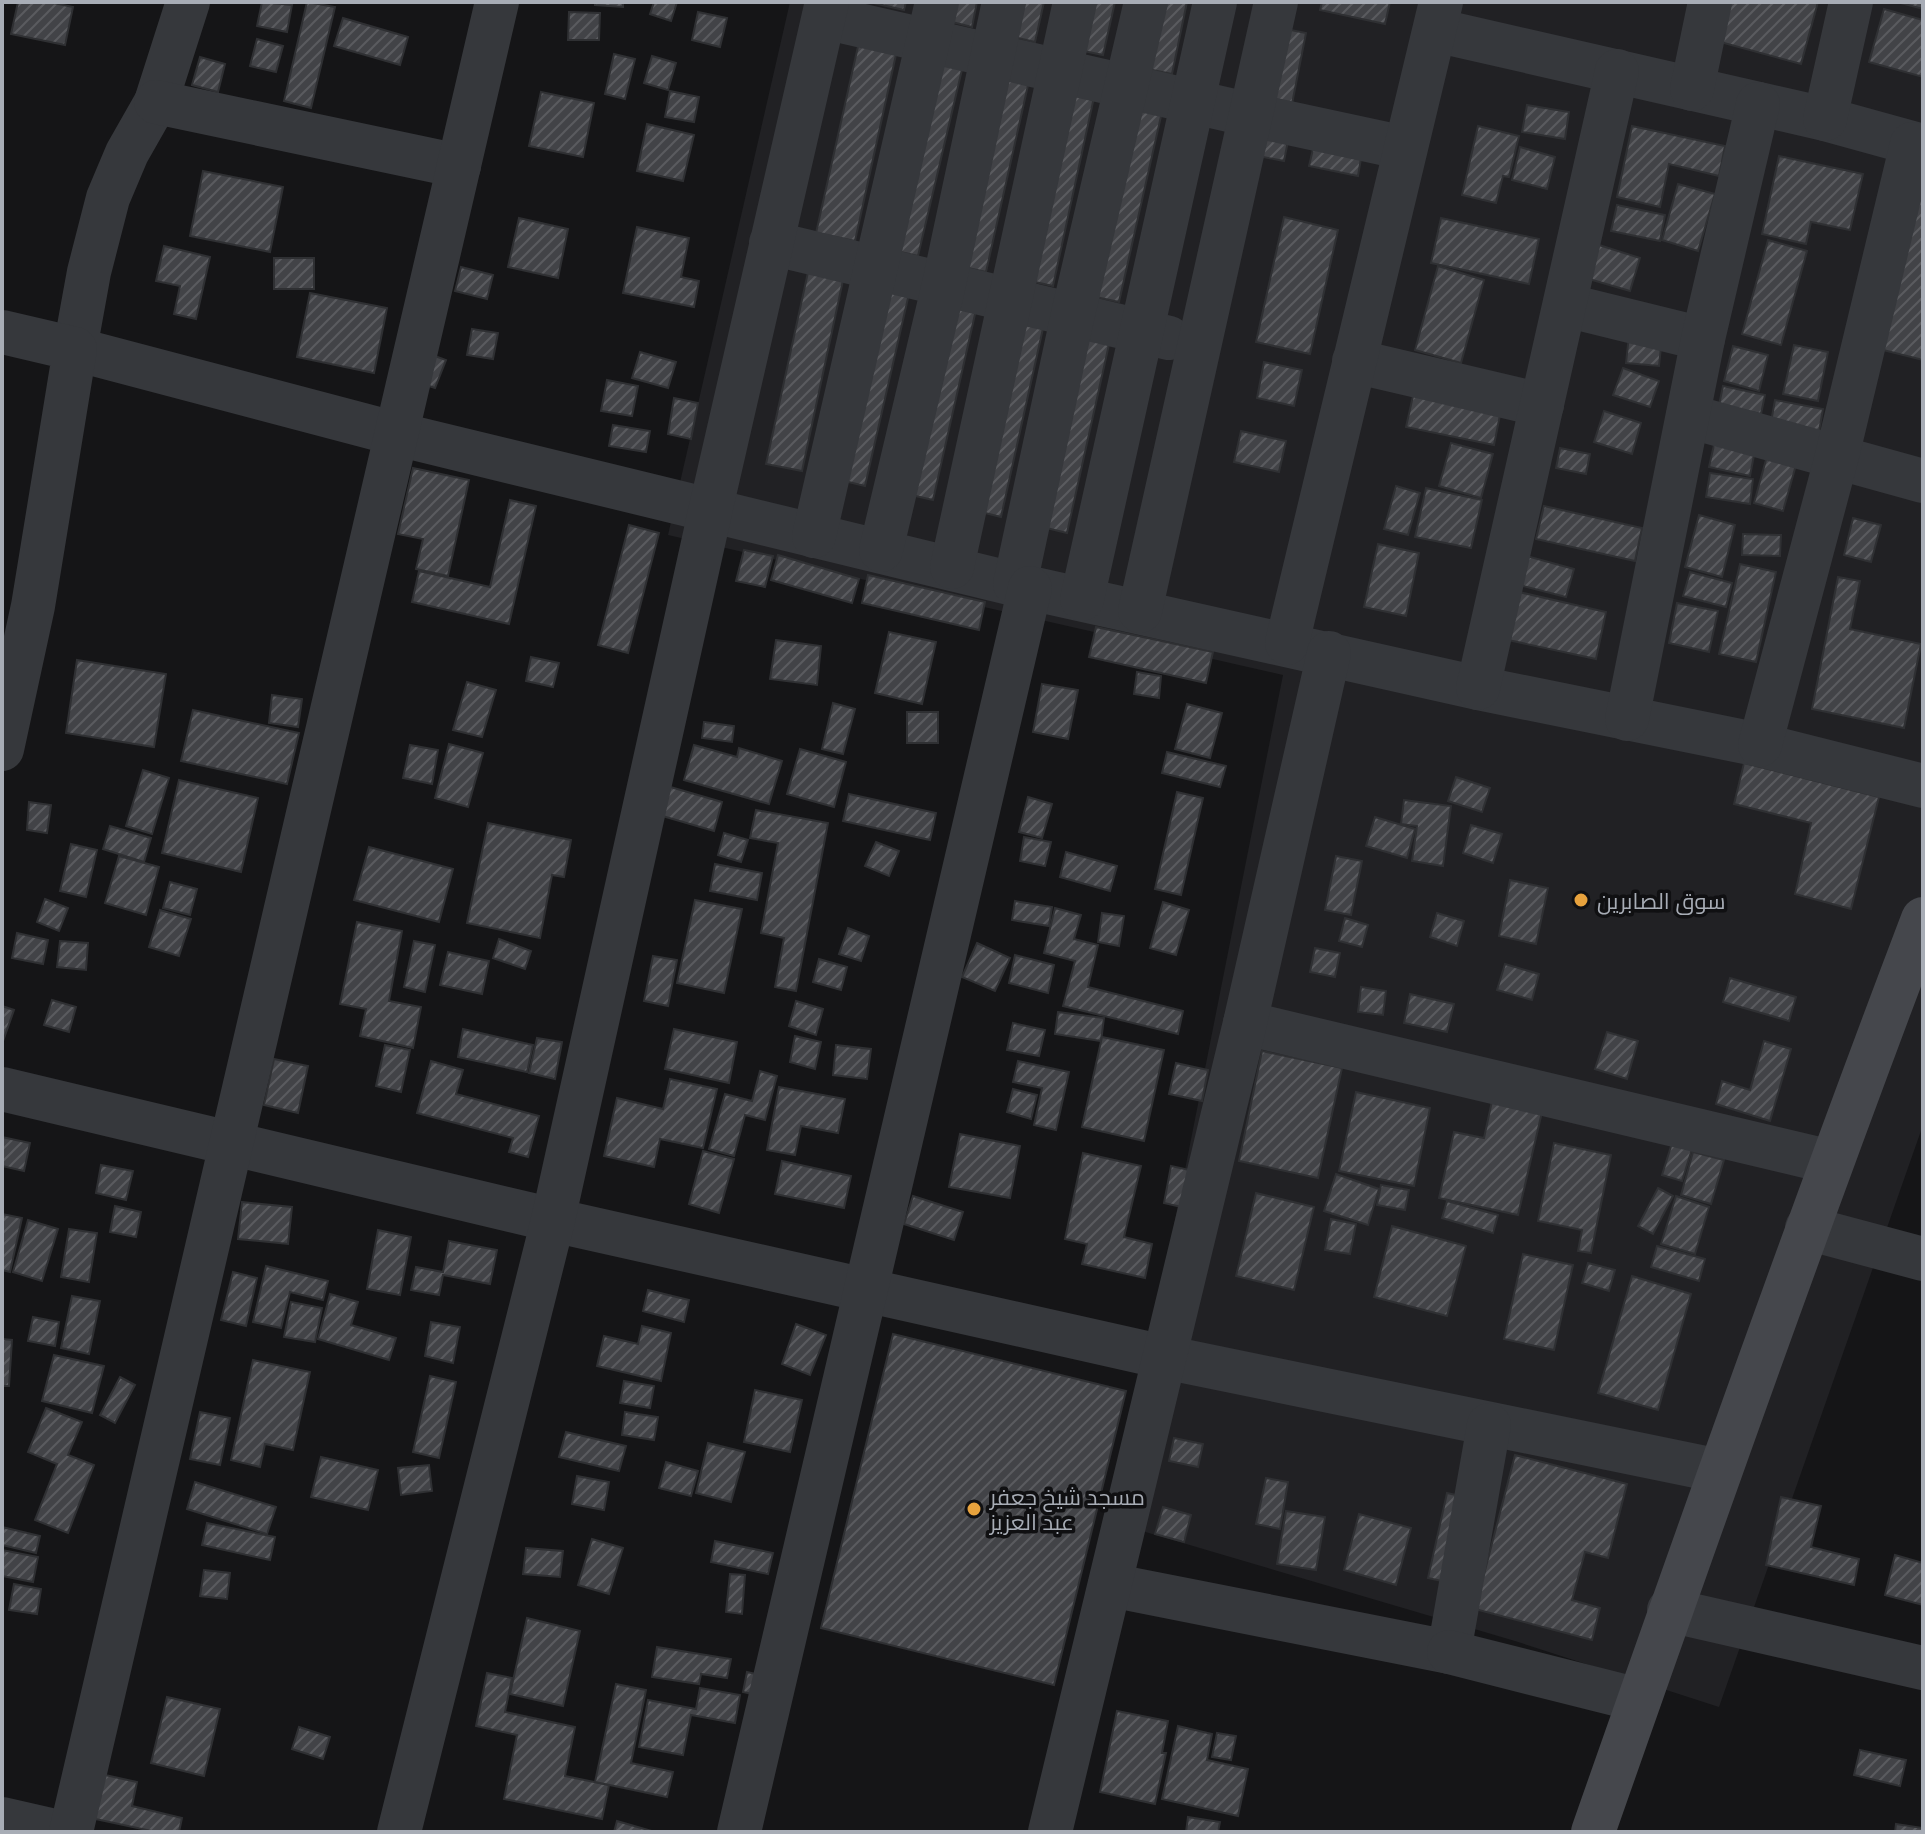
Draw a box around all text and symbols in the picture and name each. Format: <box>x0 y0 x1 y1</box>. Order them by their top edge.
place label: سوق الصابرين <box>1597 885 1725 915</box>
marker: سوق الصابرين <box>1572 891 1590 909</box>
place label: مسجد شيخ جعفر عبد العزيز <box>988 1481 1145 1536</box>
marker: مسجد شيخ جعفر عبد العزيز <box>965 1500 983 1518</box>

